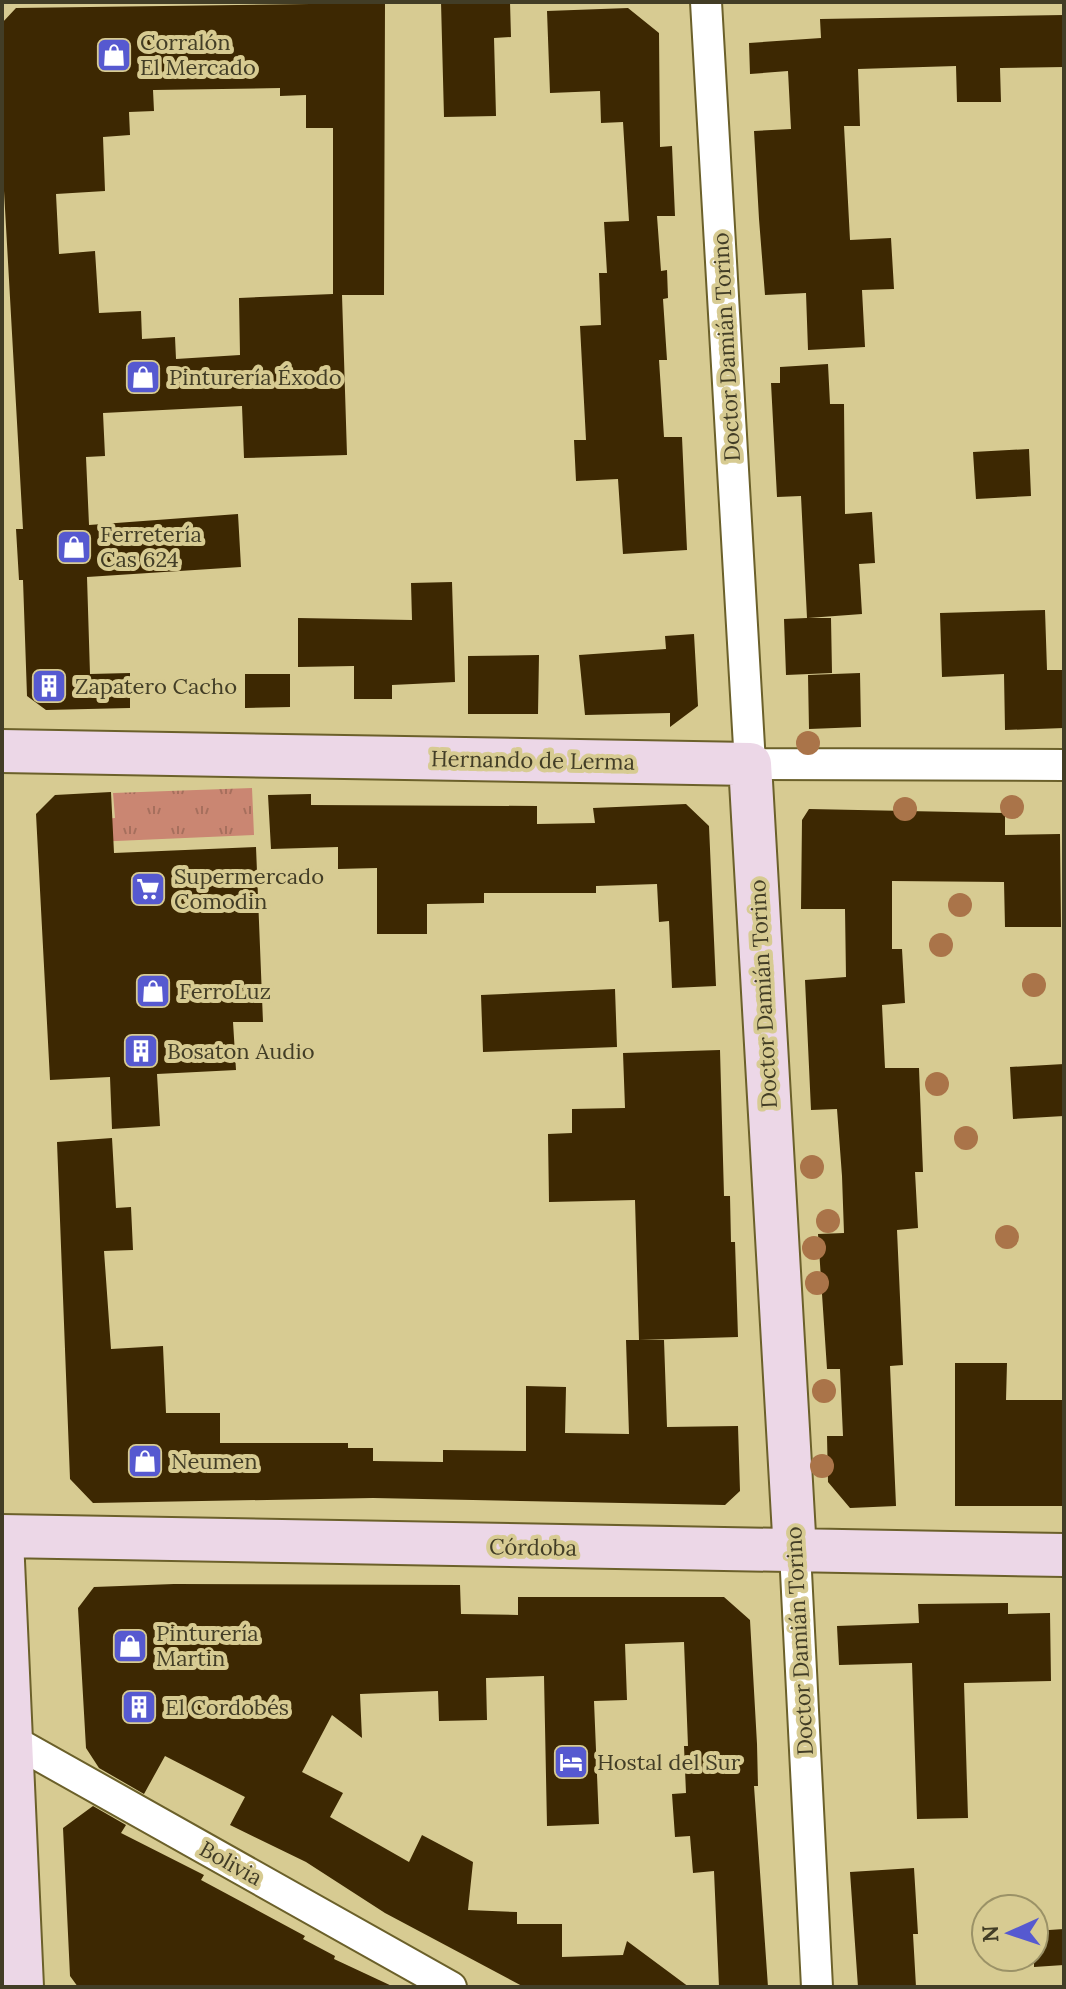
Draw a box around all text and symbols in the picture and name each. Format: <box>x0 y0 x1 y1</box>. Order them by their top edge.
place label: Corralón El Mercado <box>140 28 256 81</box>
shop icon: Corralón El Mercado <box>95 36 133 74</box>
street label: Doctor Damián Torino <box>706 232 746 462</box>
shop icon: Pinturería Éxodo <box>124 358 162 396</box>
place label: Pinturería Éxodo <box>169 363 342 391</box>
place label: Ferretería Cas 624 <box>100 520 202 573</box>
shop icon: Ferretería Cas 624 <box>55 528 93 566</box>
building icon: Zapatero Cacho <box>30 667 68 705</box>
place label: Zapatero Cacho <box>75 672 237 700</box>
street label: Hernando de Lerma <box>431 744 635 776</box>
place label: Supermercado Comodin <box>174 862 324 915</box>
supermarket icon: Supermercado Comodin <box>129 870 167 908</box>
street label: Doctor Damián Torino <box>743 879 783 1109</box>
shop icon: FerroLuz <box>134 972 172 1010</box>
place label: FerroLuz <box>179 977 271 1005</box>
building icon: Bosaton Audio <box>122 1032 160 1070</box>
place label: Bosaton Audio <box>167 1037 315 1065</box>
shop icon: Neumen <box>126 1442 164 1480</box>
place label: Neumen <box>171 1447 258 1475</box>
street label: Doctor Damián Torino <box>779 1526 819 1756</box>
street label: Córdoba <box>489 1532 577 1562</box>
place label: Pinturería Martin <box>156 1619 259 1672</box>
shop icon: Pinturería Martin <box>111 1627 149 1665</box>
building icon: El Cordobés <box>120 1688 158 1726</box>
place label: El Cordobés <box>165 1693 289 1721</box>
hotel icon: Hostal del Sur <box>552 1743 590 1781</box>
place label: Hostal del Sur <box>597 1748 741 1776</box>
street label: Bolivia <box>195 1834 267 1892</box>
north arrow <box>970 1893 1050 1973</box>
text: N <box>976 1925 1004 1943</box>

